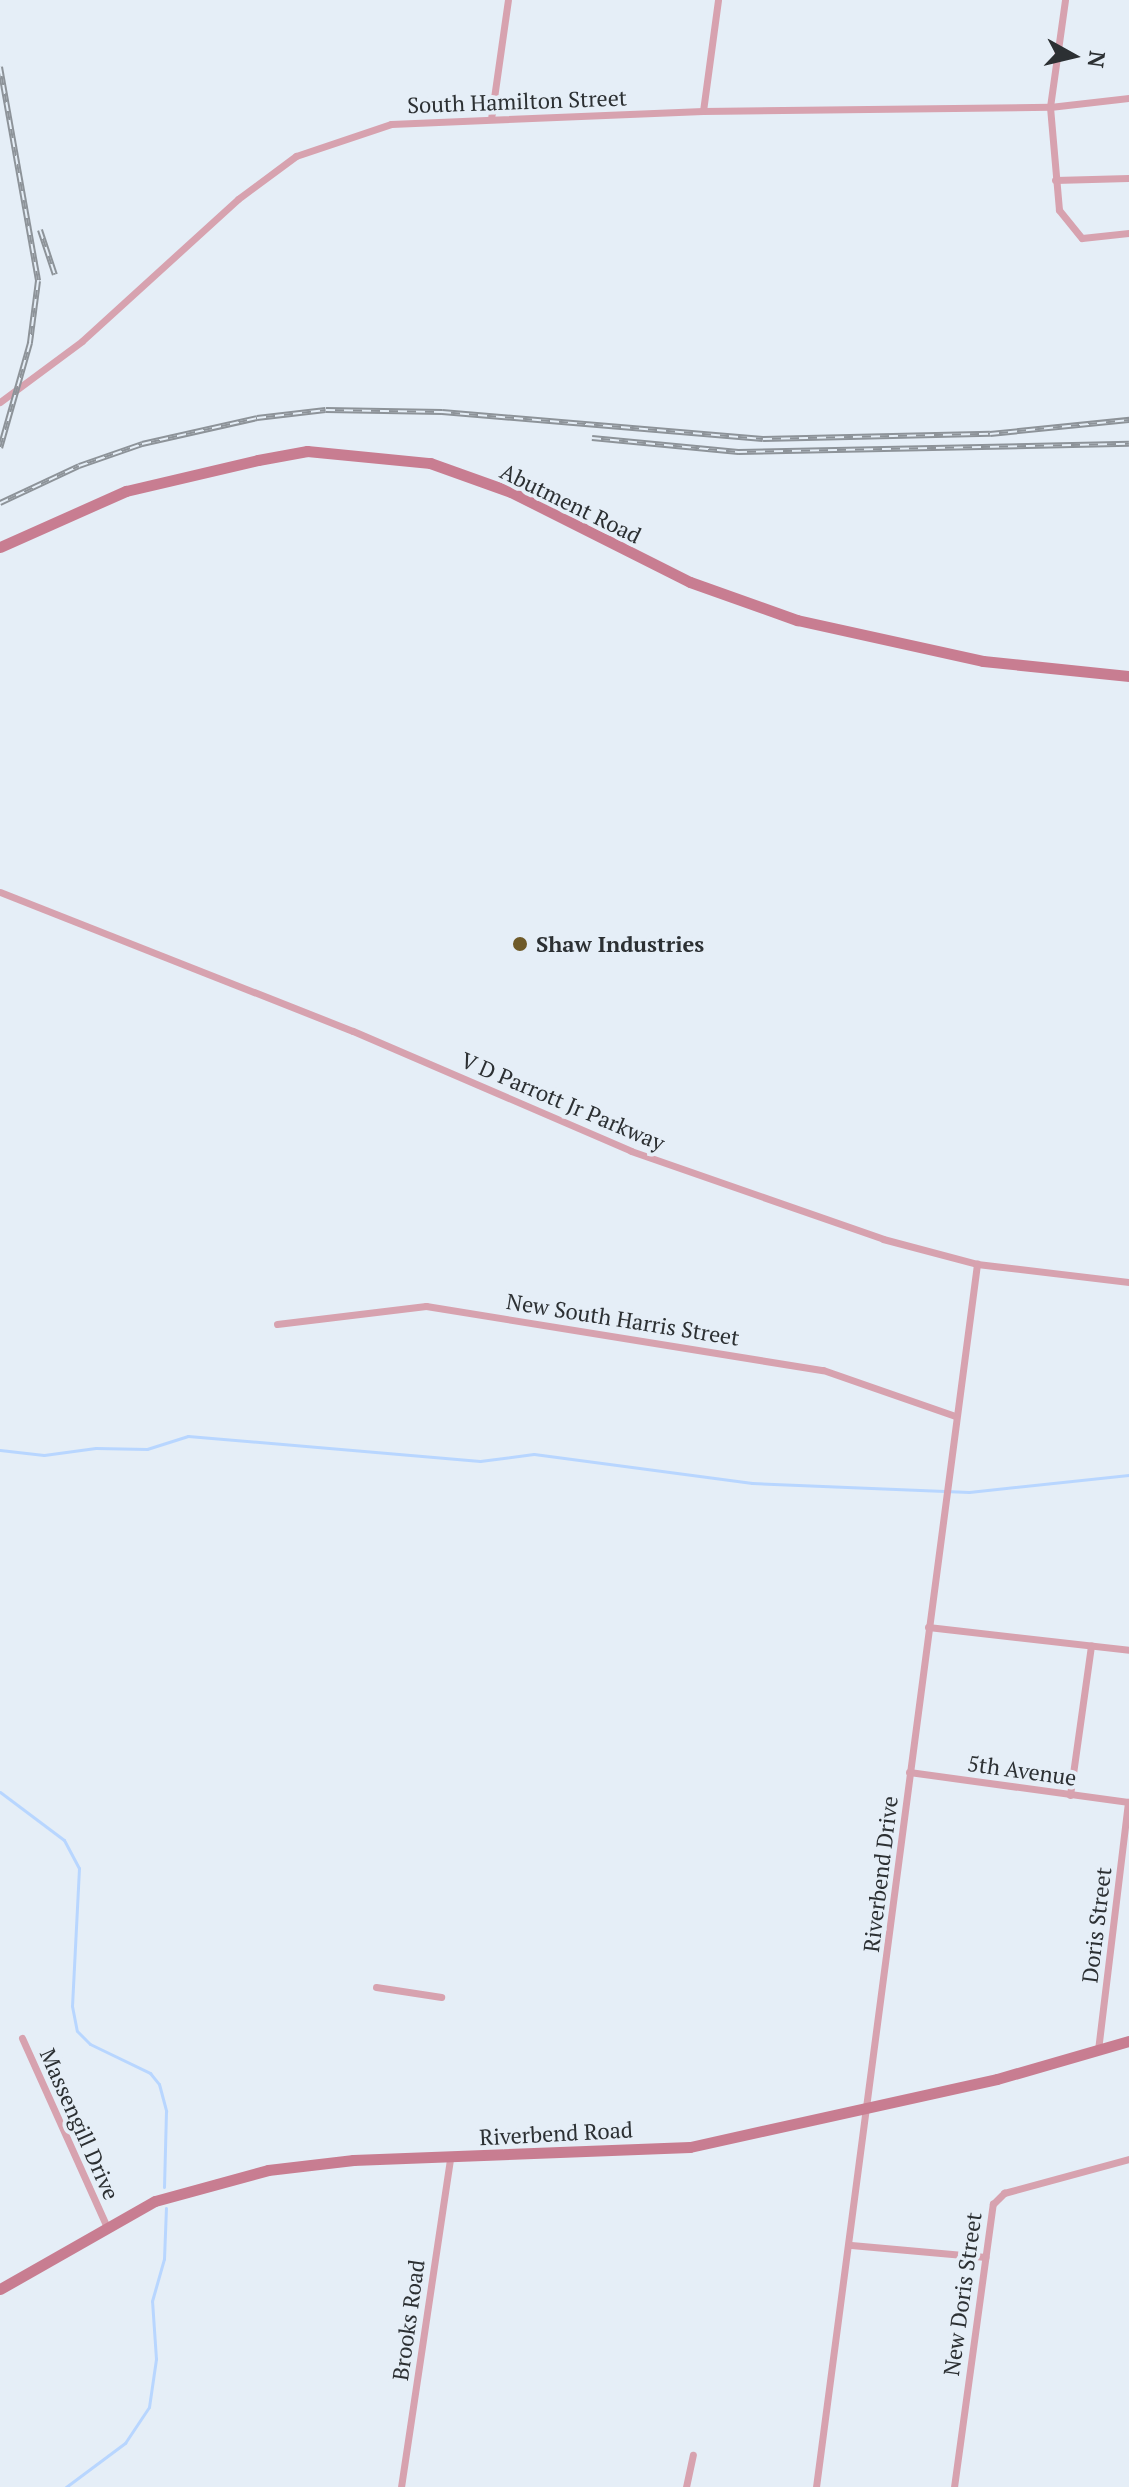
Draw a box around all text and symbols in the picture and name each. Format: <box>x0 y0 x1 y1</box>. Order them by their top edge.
north arrow <box>1033 16 1113 96</box>
text: N <box>1082 49 1113 70</box>
street label: South Hamilton Street <box>407 84 627 118</box>
street label: Abutment Road <box>496 457 646 549</box>
place label: Shaw Industries <box>536 931 704 957</box>
marker: Shaw Industries <box>511 935 529 953</box>
street label: V D Parrott Jr Parkway <box>457 1046 669 1156</box>
street label: New South Harris Street <box>505 1288 741 1350</box>
street label: 5th Avenue <box>966 1749 1078 1791</box>
street label: Riverbend Drive <box>857 1794 903 1954</box>
street label: Doris Street <box>1076 1866 1116 1984</box>
street label: Massengill Drive <box>35 2044 125 2204</box>
street label: Riverbend Road <box>479 2116 633 2150</box>
street label: New Doris Street <box>937 2211 987 2377</box>
street label: Brooks Road <box>386 2258 430 2382</box>

